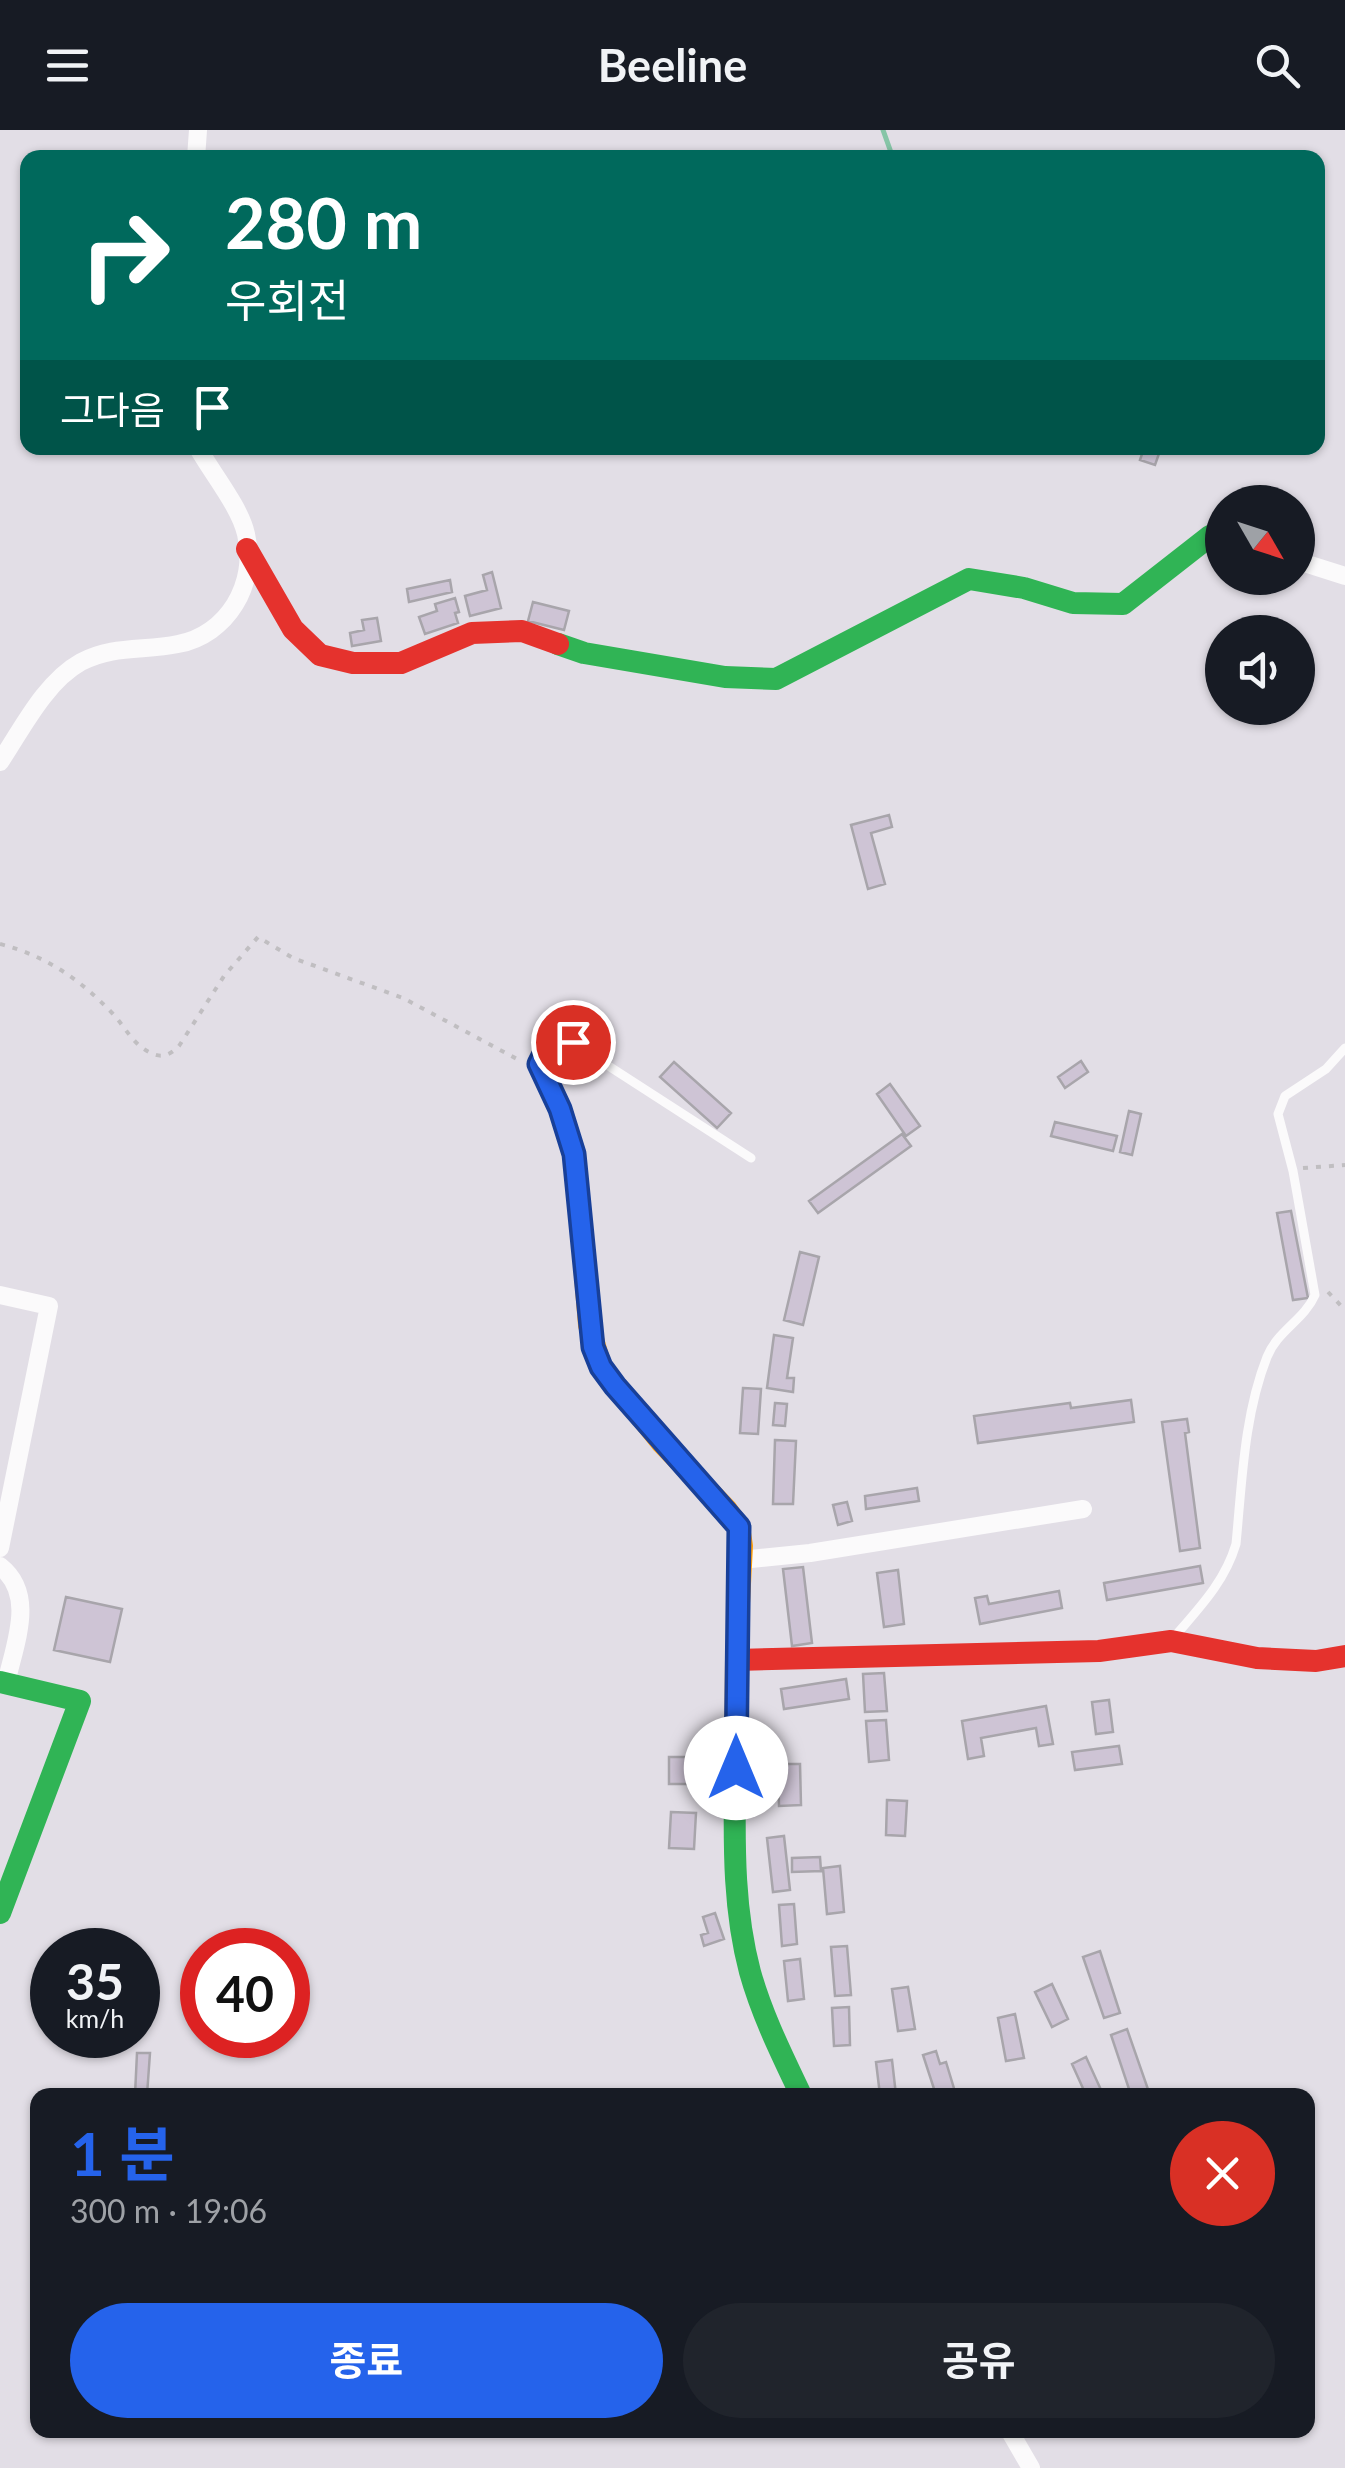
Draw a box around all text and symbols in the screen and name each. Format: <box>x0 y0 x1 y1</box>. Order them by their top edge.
icon: menu <box>40 38 95 93</box>
text: Beeline <box>598 38 747 92</box>
icon: search <box>1250 38 1305 93</box>
text: 280 m <box>225 180 422 264</box>
icon: right <box>60 190 190 320</box>
text: 우회전 <box>225 273 349 327</box>
icon: arrive <box>185 380 240 435</box>
text: 그다음 <box>60 386 165 432</box>
north arrow <box>1205 485 1315 595</box>
map controls <box>1205 485 1315 725</box>
button: sound <box>1205 615 1315 725</box>
pin <box>531 1000 616 1085</box>
icon: arrive <box>546 1015 601 1070</box>
position arrow <box>684 1716 788 1820</box>
speed limit sign: 40 <box>180 1928 310 2058</box>
text: 35 <box>66 1951 124 2011</box>
text: km/h <box>66 2003 124 2033</box>
text: 1 분 <box>70 2117 175 2189</box>
button: close <box>1170 2121 1275 2226</box>
text: 300 m · 19:06 <box>70 2191 267 2230</box>
button: 종료 <box>70 2303 663 2418</box>
button: 공유 <box>683 2303 1275 2418</box>

